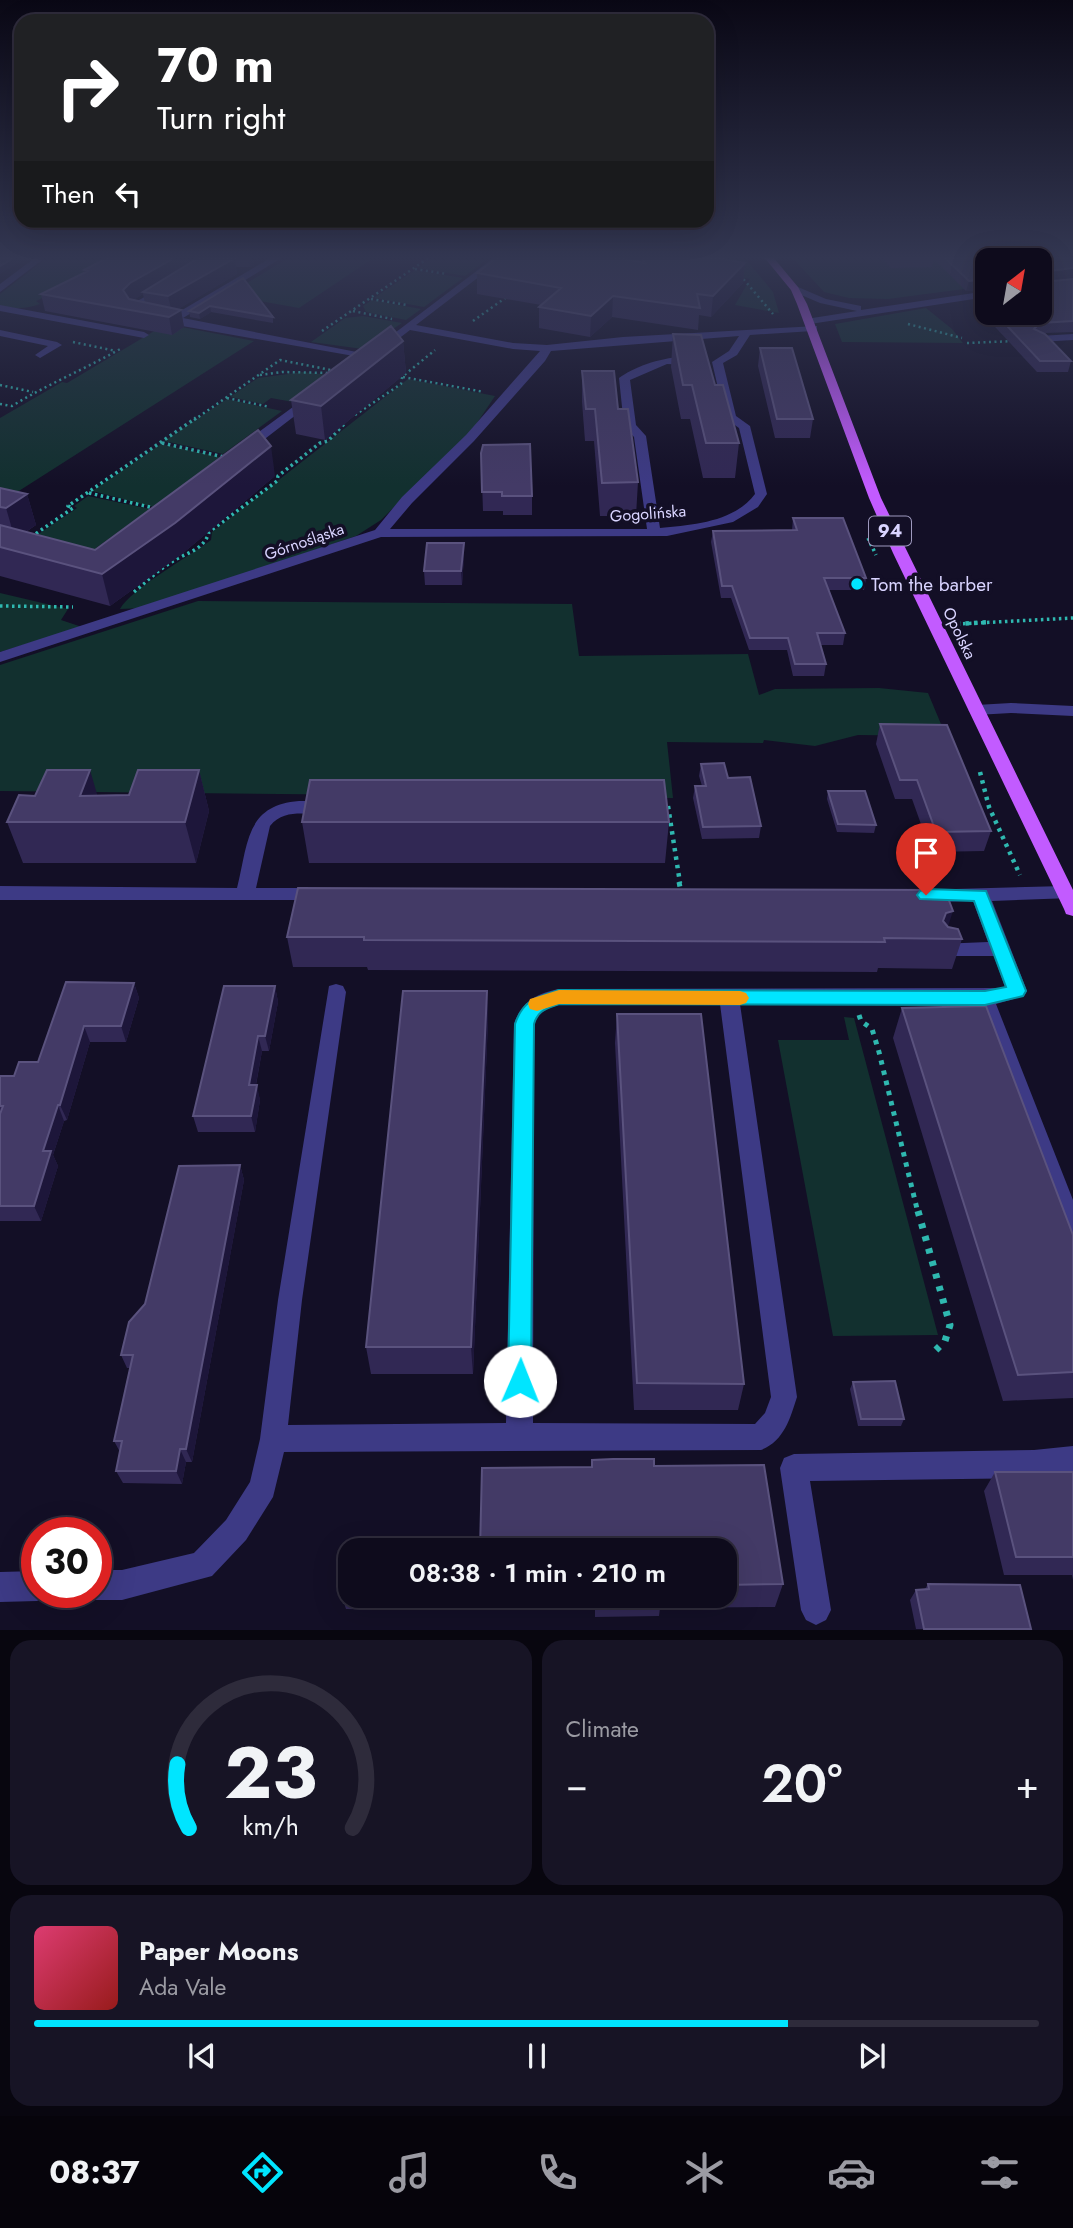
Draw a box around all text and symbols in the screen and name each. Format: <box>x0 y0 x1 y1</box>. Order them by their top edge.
text: 70 m <box>157 30 274 100</box>
icon: right <box>42 42 133 133</box>
text: Turn right <box>157 95 286 141</box>
text: Then <box>42 175 95 213</box>
icon: left <box>109 175 147 213</box>
north arrow <box>975 248 1052 326</box>
map controls <box>975 248 1052 325</box>
street label: Gogolińska <box>609 499 687 528</box>
road number: 94 <box>869 516 911 546</box>
street label: Górnośląska <box>261 517 347 566</box>
place label: Tom the barber <box>871 571 993 598</box>
marker: Tom the barber <box>849 576 865 592</box>
street label: Opolska <box>937 603 982 663</box>
pin <box>896 823 956 895</box>
icon: arrive <box>907 834 945 872</box>
position arrow <box>483 1344 557 1418</box>
speed limit sign: 30 <box>21 1517 112 1608</box>
text: 08:38 · 1 min · 210 m <box>409 1554 666 1592</box>
text: Climate <box>566 1712 639 1746</box>
text: 23 <box>224 1721 317 1826</box>
text: 20° <box>761 1746 842 1822</box>
text: − <box>566 1757 588 1812</box>
text: + <box>1016 1757 1039 1812</box>
text: km/h <box>242 1808 299 1844</box>
text: Paper Moons <box>139 1932 299 1970</box>
text: Ada Vale <box>139 1970 226 2004</box>
icon: previous <box>183 2037 221 2075</box>
icon: pause <box>518 2037 556 2075</box>
icon: next <box>853 2037 891 2075</box>
icon: directions <box>238 2148 287 2197</box>
icon: music <box>385 2148 434 2197</box>
icon: phone <box>533 2148 582 2197</box>
icon: climate <box>680 2148 729 2197</box>
icon: car <box>827 2148 876 2197</box>
icon: filters <box>975 2148 1024 2197</box>
text: 08:37 <box>49 2149 139 2195</box>

